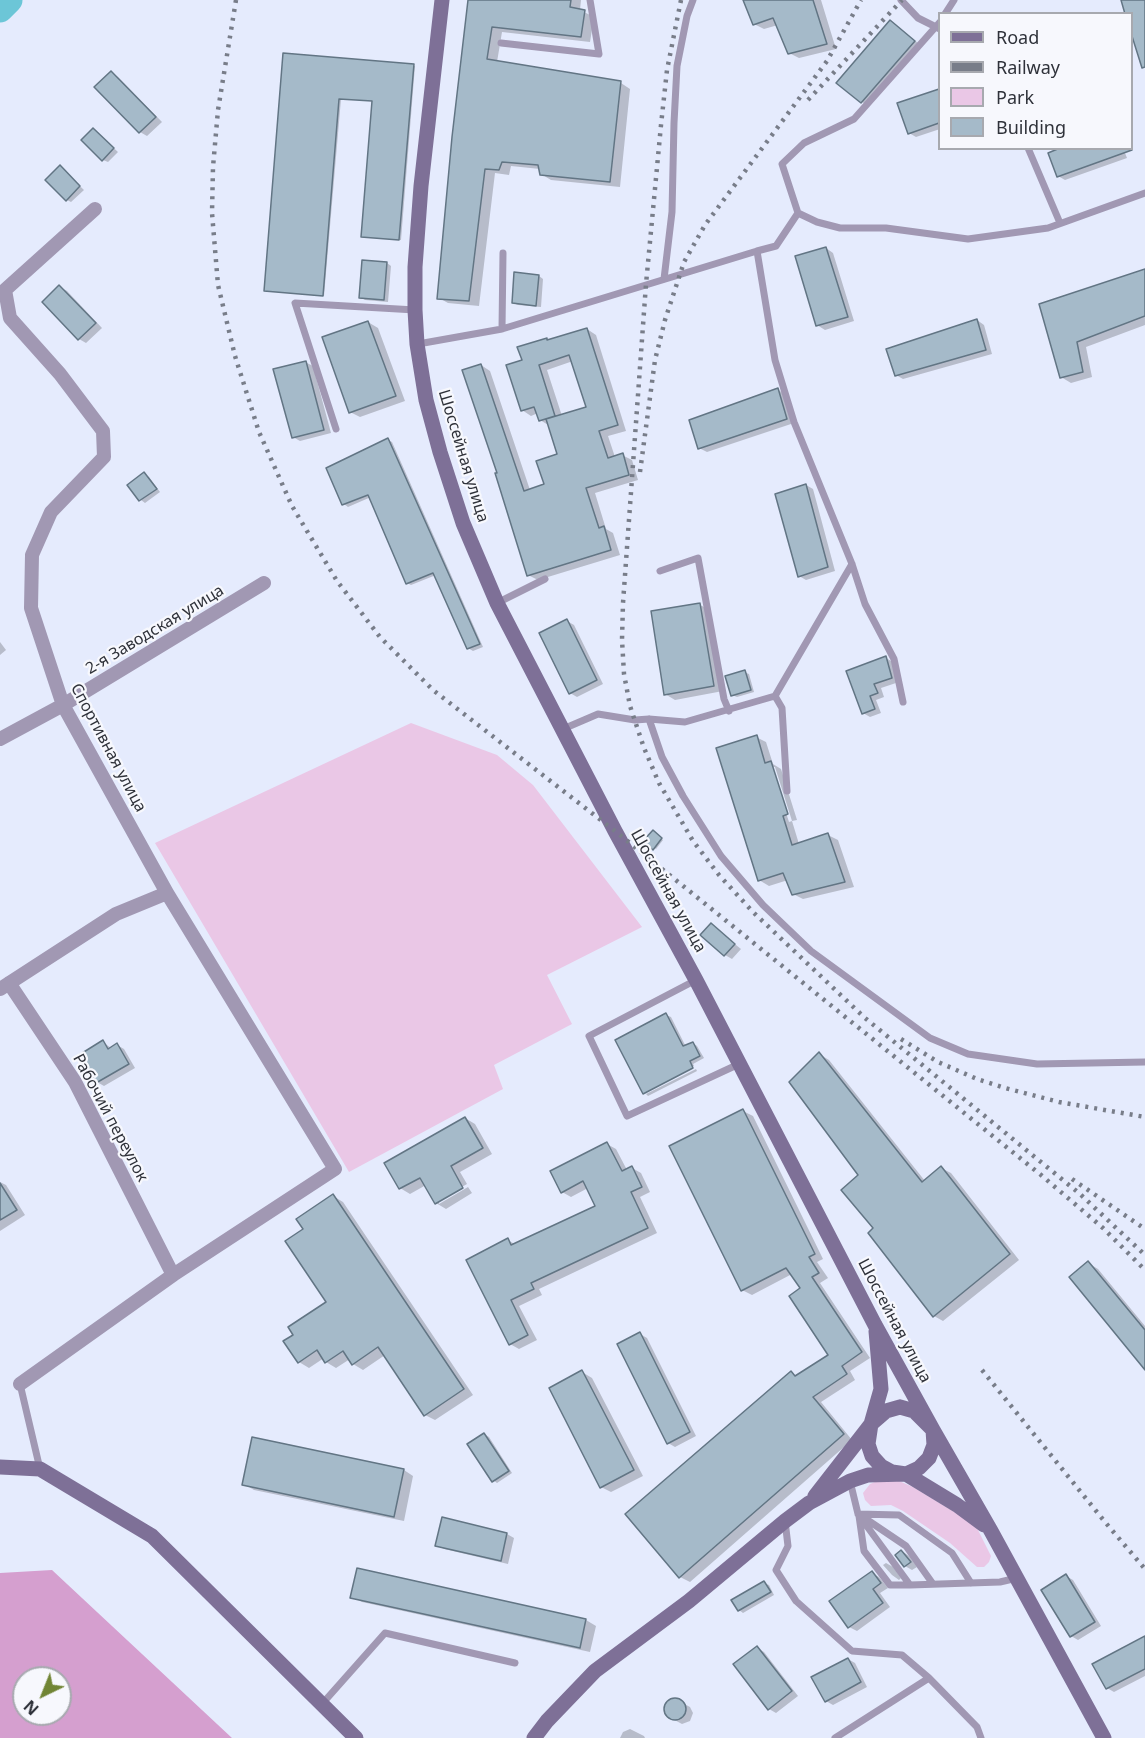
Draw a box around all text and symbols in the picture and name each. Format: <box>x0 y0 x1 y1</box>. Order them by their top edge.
legend <box>938 12 1133 150</box>
text: Road <box>996 25 1039 49</box>
text: Railway <box>996 55 1060 79</box>
text: Park <box>996 85 1034 109</box>
text: Building <box>996 115 1066 139</box>
street label: Шоссейная улица <box>434 387 492 525</box>
street label: 2-я Заводская улица <box>83 581 227 679</box>
street label: Спортивная улица <box>66 680 150 816</box>
street label: Шоссейная улица <box>626 826 710 956</box>
street label: Рабочий переулок <box>68 1051 152 1185</box>
street label: Шоссейная улица <box>853 1256 935 1386</box>
north arrow <box>12 1666 72 1726</box>
text: N <box>19 1695 43 1720</box>

